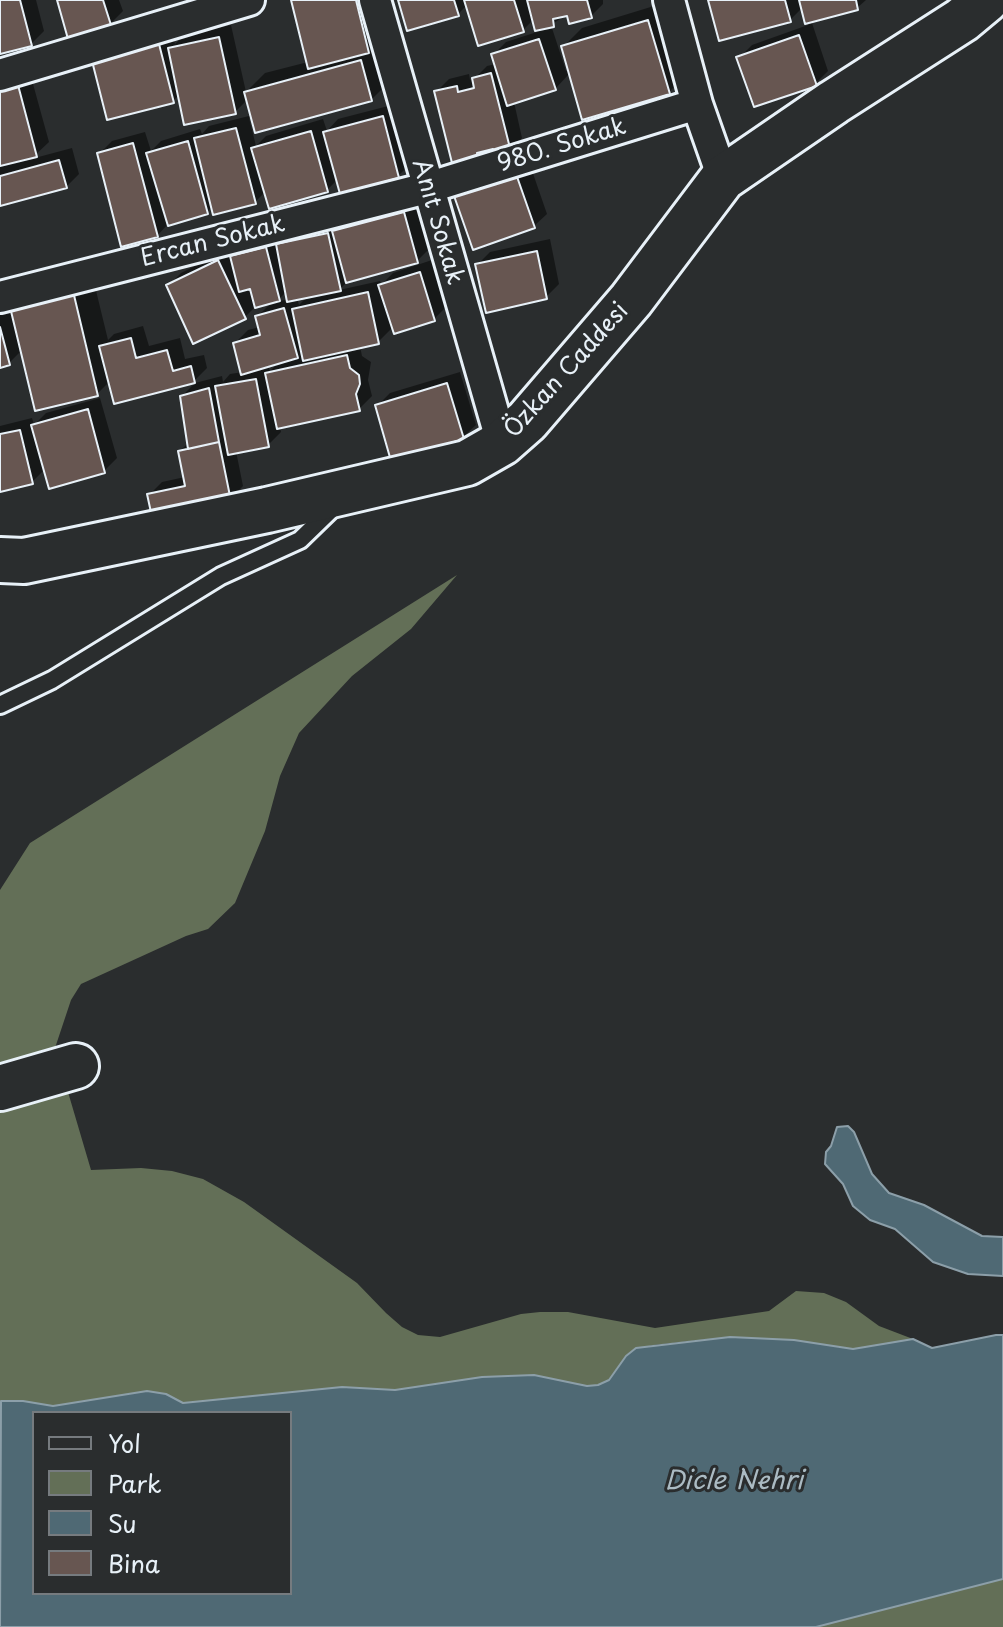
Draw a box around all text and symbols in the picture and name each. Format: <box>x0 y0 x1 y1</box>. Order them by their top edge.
street label: 980. Sokak <box>494 113 630 179</box>
street label: Anıt Sokak <box>405 156 469 288</box>
street label: Ercan Sokak <box>138 210 288 274</box>
street label: Özkan Caddesi <box>499 298 635 444</box>
legend <box>32 1411 292 1595</box>
text: Yol <box>108 1425 141 1461</box>
text: Park <box>108 1465 162 1501</box>
water label: Dicle Nehri <box>665 1466 803 1498</box>
text: Su <box>108 1505 137 1541</box>
text: Bina <box>108 1545 160 1581</box>

